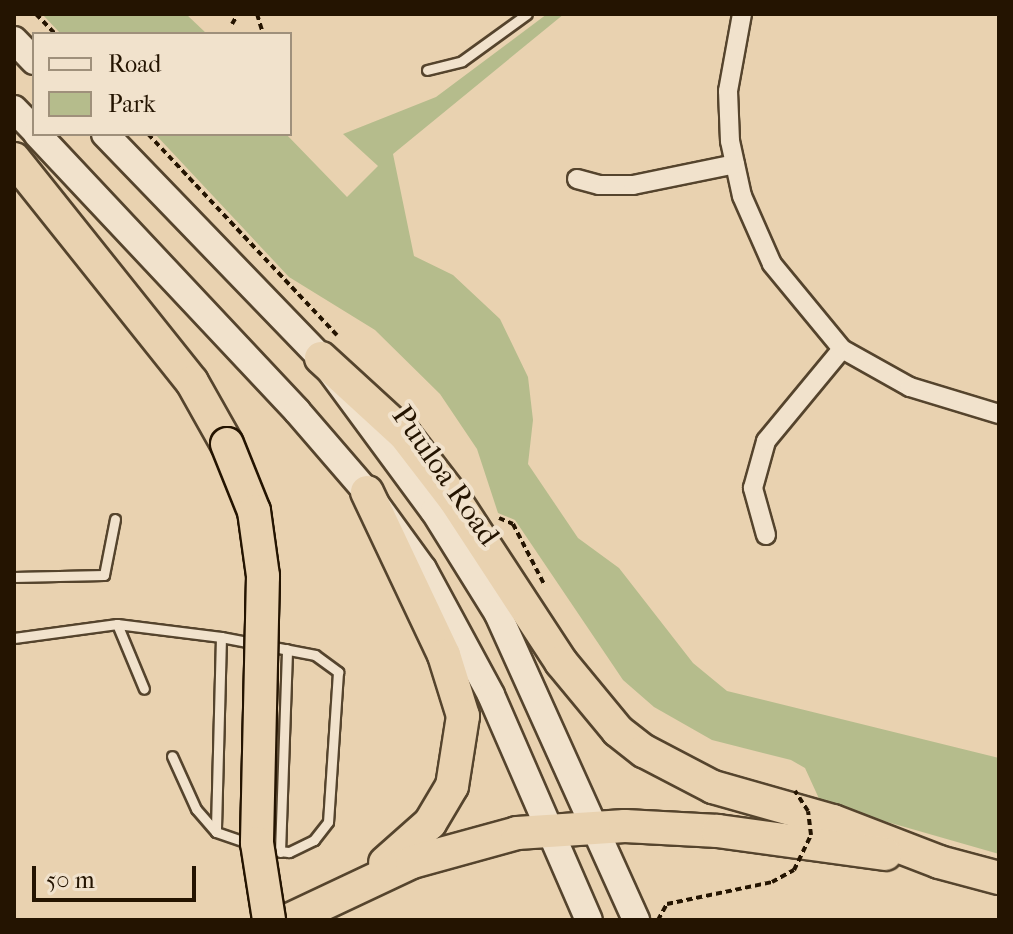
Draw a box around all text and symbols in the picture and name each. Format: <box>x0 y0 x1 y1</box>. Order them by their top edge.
legend <box>32 32 292 136</box>
text: Road <box>108 50 161 78</box>
text: Park <box>108 90 156 118</box>
street label: Puuloa Road <box>384 399 506 553</box>
scale bar <box>36 850 200 900</box>
text: 50 m <box>46 866 95 894</box>

